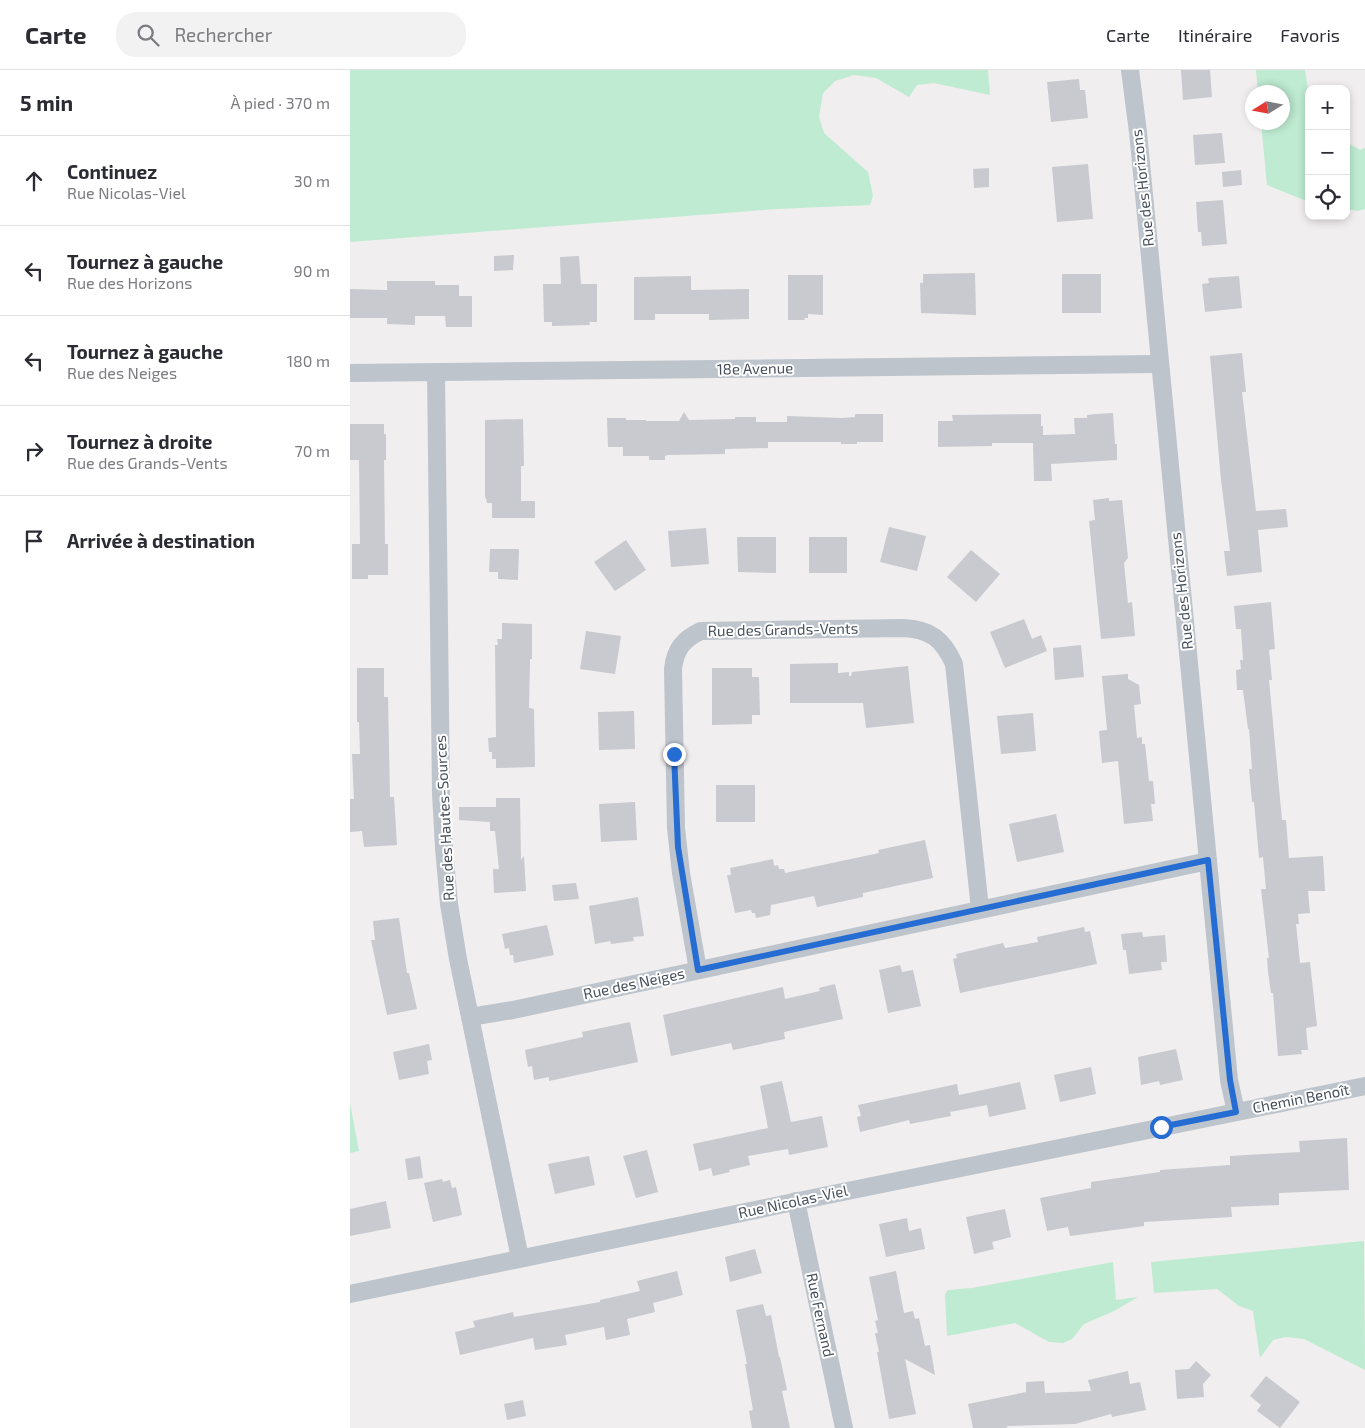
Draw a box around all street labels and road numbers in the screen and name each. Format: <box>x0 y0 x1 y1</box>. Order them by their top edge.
street label: Rue des Horizons <box>1127 129 1157 248</box>
street label: 18e Avenue <box>717 358 793 378</box>
street label: Rue des Horizons <box>1166 532 1196 651</box>
street label: Rue des Grands-Vents <box>708 619 858 639</box>
street label: Rue des Hautes-Sources <box>431 735 457 901</box>
street label: Rue des Neiges <box>581 963 686 1003</box>
street label: Chemin Benoît <box>1251 1080 1351 1116</box>
street label: Rue Nicolas-Viel <box>736 1181 850 1221</box>
street label: Rue Fernand <box>803 1271 839 1358</box>

